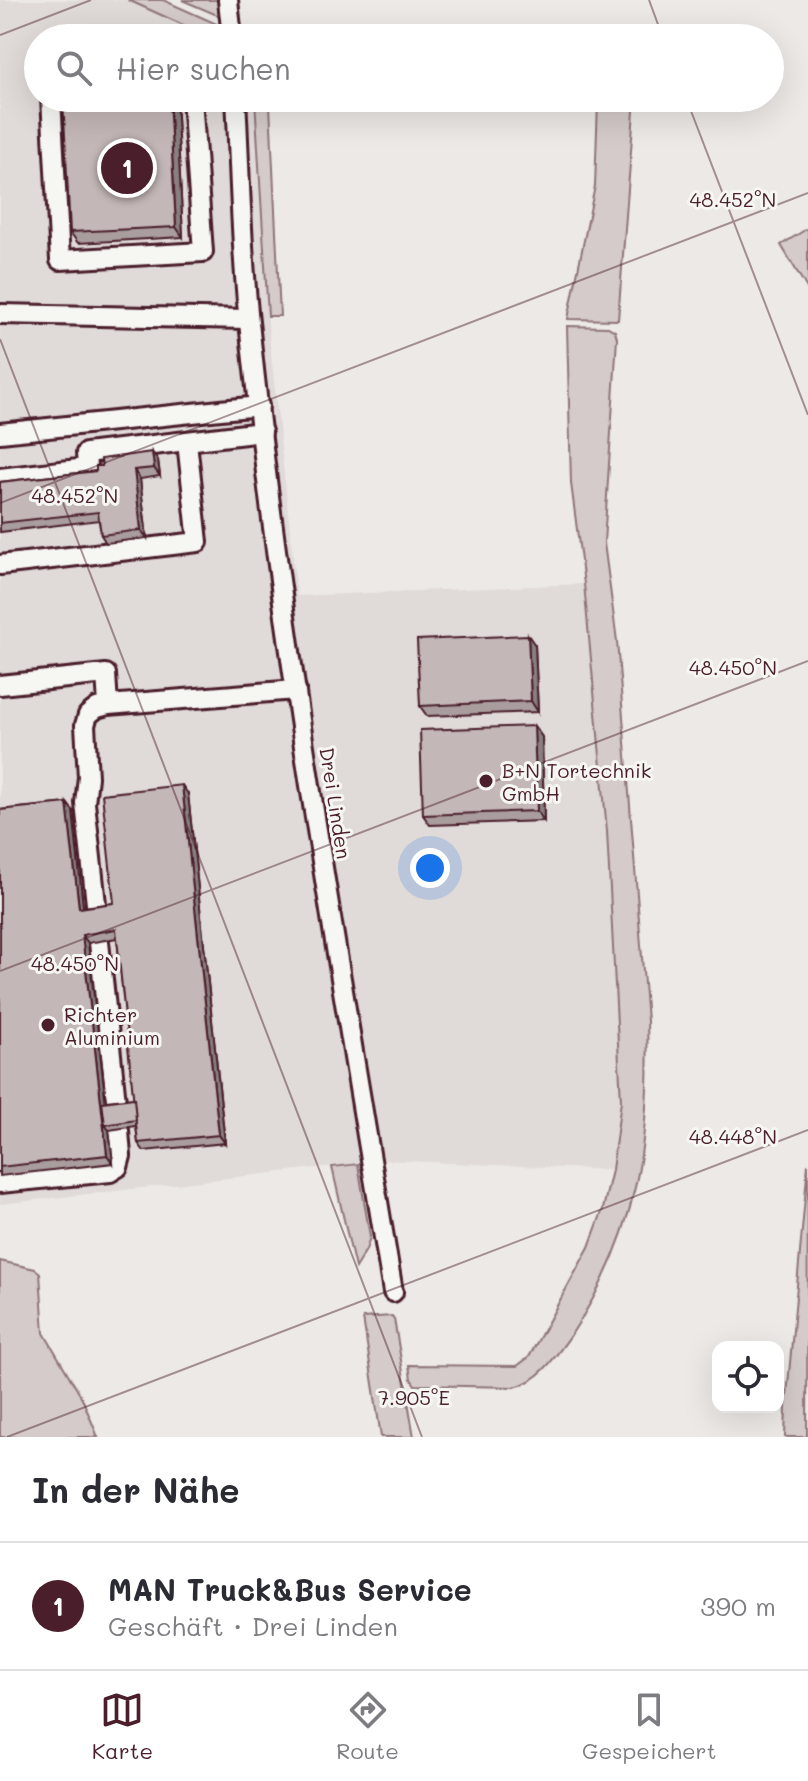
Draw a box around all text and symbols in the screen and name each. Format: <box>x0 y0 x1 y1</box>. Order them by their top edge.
search box <box>24 24 784 112</box>
icon: search <box>52 46 96 90</box>
text: Hier suchen <box>116 48 291 88</box>
pin: 1 <box>101 138 153 198</box>
text: 48.452°N <box>690 186 776 212</box>
text: 48.452°N <box>32 482 118 508</box>
text: 48.450°N <box>689 654 777 680</box>
street label: Drei Linden <box>314 745 358 861</box>
place label: B+N Tortechnik GmbH <box>502 757 651 806</box>
marker: B+N Tortechnik GmbH <box>477 772 495 790</box>
your location <box>410 848 450 888</box>
text: 48.450°N <box>31 950 119 976</box>
place label: Richter Aluminium <box>64 1001 160 1050</box>
marker: Richter Aluminium <box>39 1016 57 1034</box>
text: 48.448°N <box>689 1123 777 1149</box>
map controls <box>712 1341 784 1413</box>
button: locate <box>712 1341 784 1413</box>
text: 7.905°E <box>378 1384 450 1410</box>
text: In der Nähe <box>32 1467 240 1512</box>
text: MAN Truck&Bus Service <box>108 1569 472 1609</box>
text: 1 <box>52 1589 64 1623</box>
text: 390 m <box>700 1589 776 1623</box>
text: Geschäft · Drei Linden <box>108 1609 398 1643</box>
tab: Karte <box>92 1688 153 1765</box>
tab: Route <box>336 1688 399 1765</box>
tab: Gespeichert <box>582 1688 716 1765</box>

